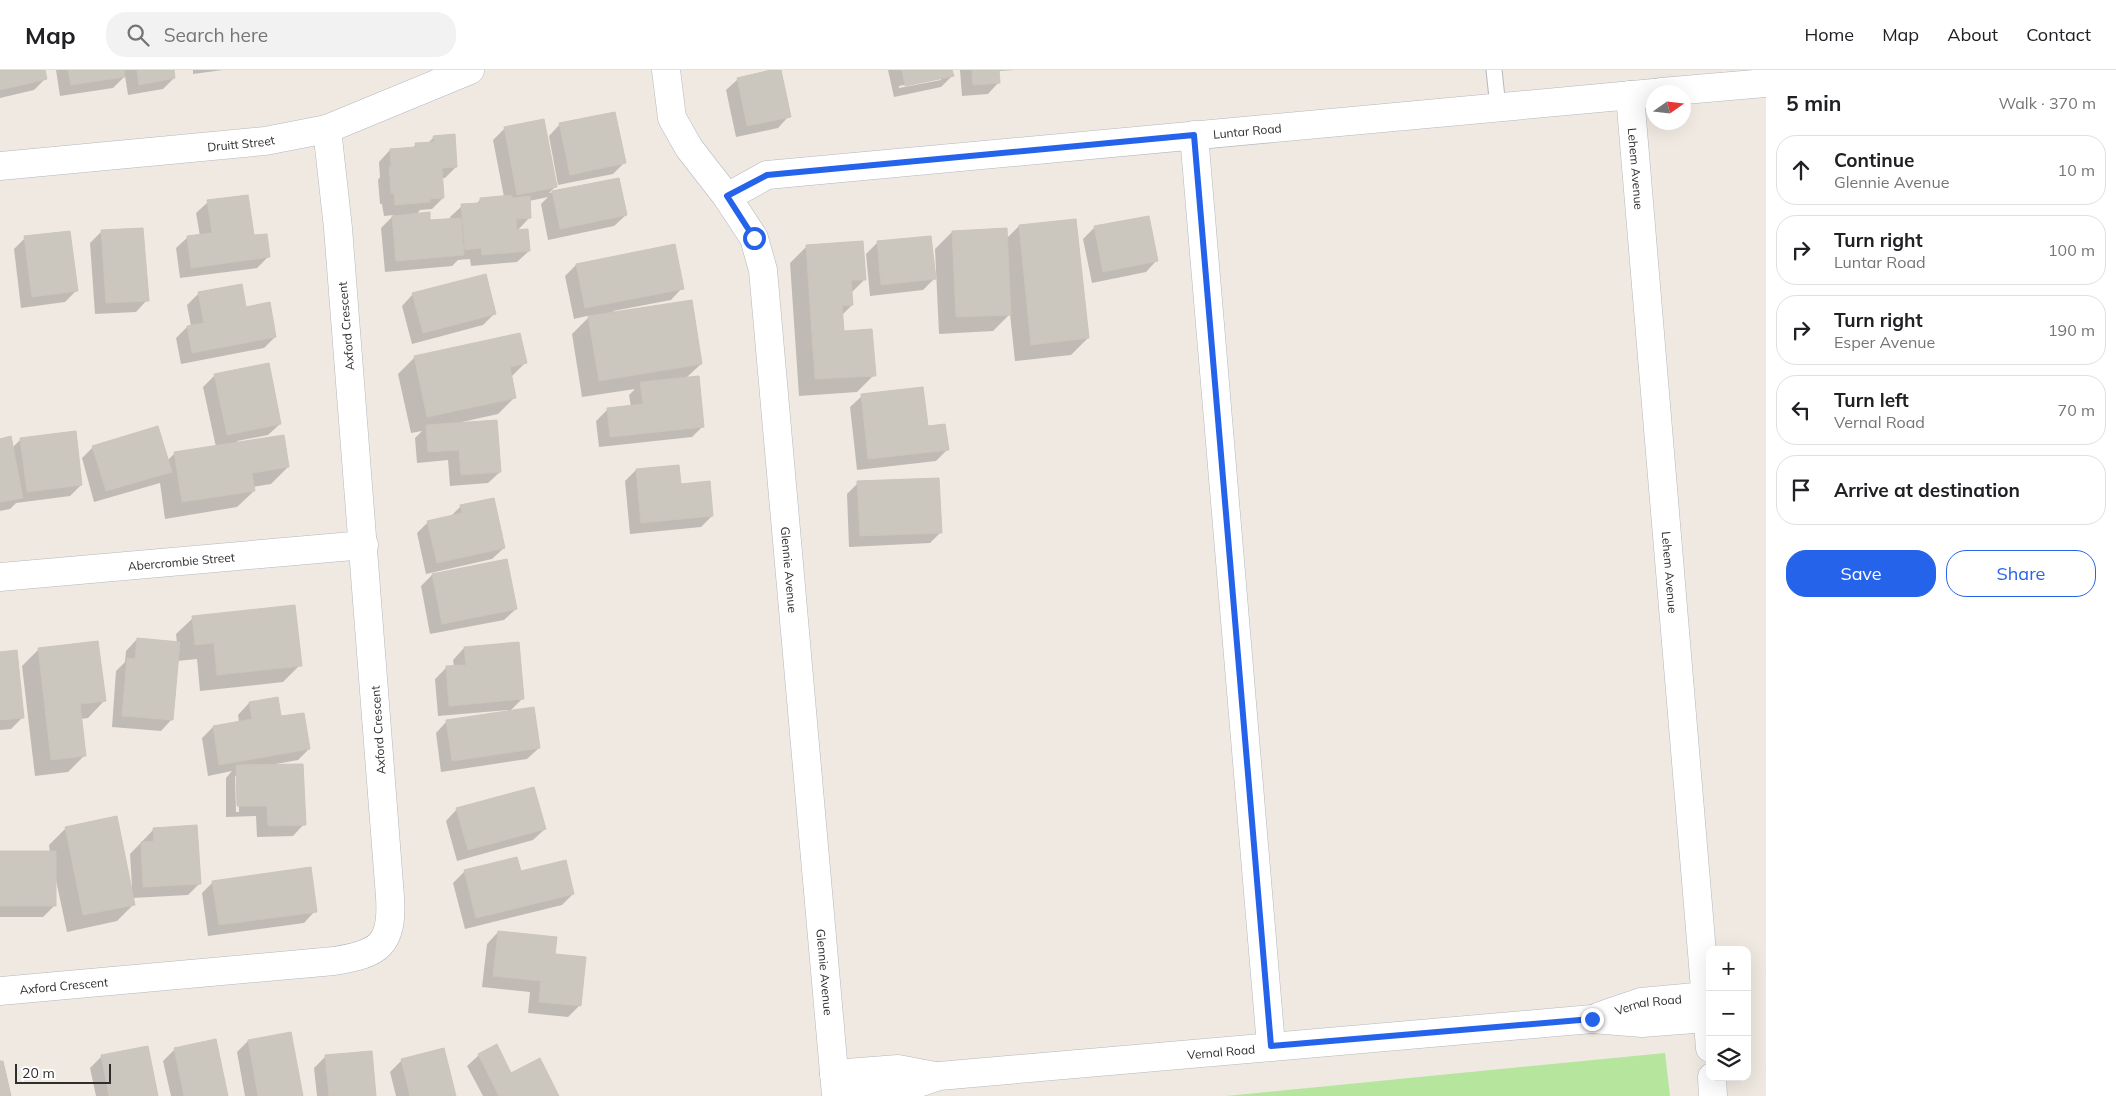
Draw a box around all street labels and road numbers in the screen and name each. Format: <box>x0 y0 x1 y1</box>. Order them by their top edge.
street label: Luntar Road <box>1212 120 1282 141</box>
street label: Lehem Avenue <box>1625 127 1647 210</box>
street label: Druitt Street <box>207 132 276 154</box>
street label: Axford Crescent <box>335 281 357 371</box>
street label: Glennie Avenue <box>778 526 801 613</box>
street label: Lehem Avenue <box>1659 531 1681 614</box>
street label: Abercrombie Street <box>127 549 235 573</box>
street label: Axford Crescent <box>367 685 389 775</box>
street label: Glennie Avenue <box>814 928 836 1016</box>
street label: Axford Crescent <box>19 974 109 997</box>
street label: Vernal Road <box>1613 991 1682 1018</box>
street label: Vernal Road <box>1186 1041 1256 1062</box>

